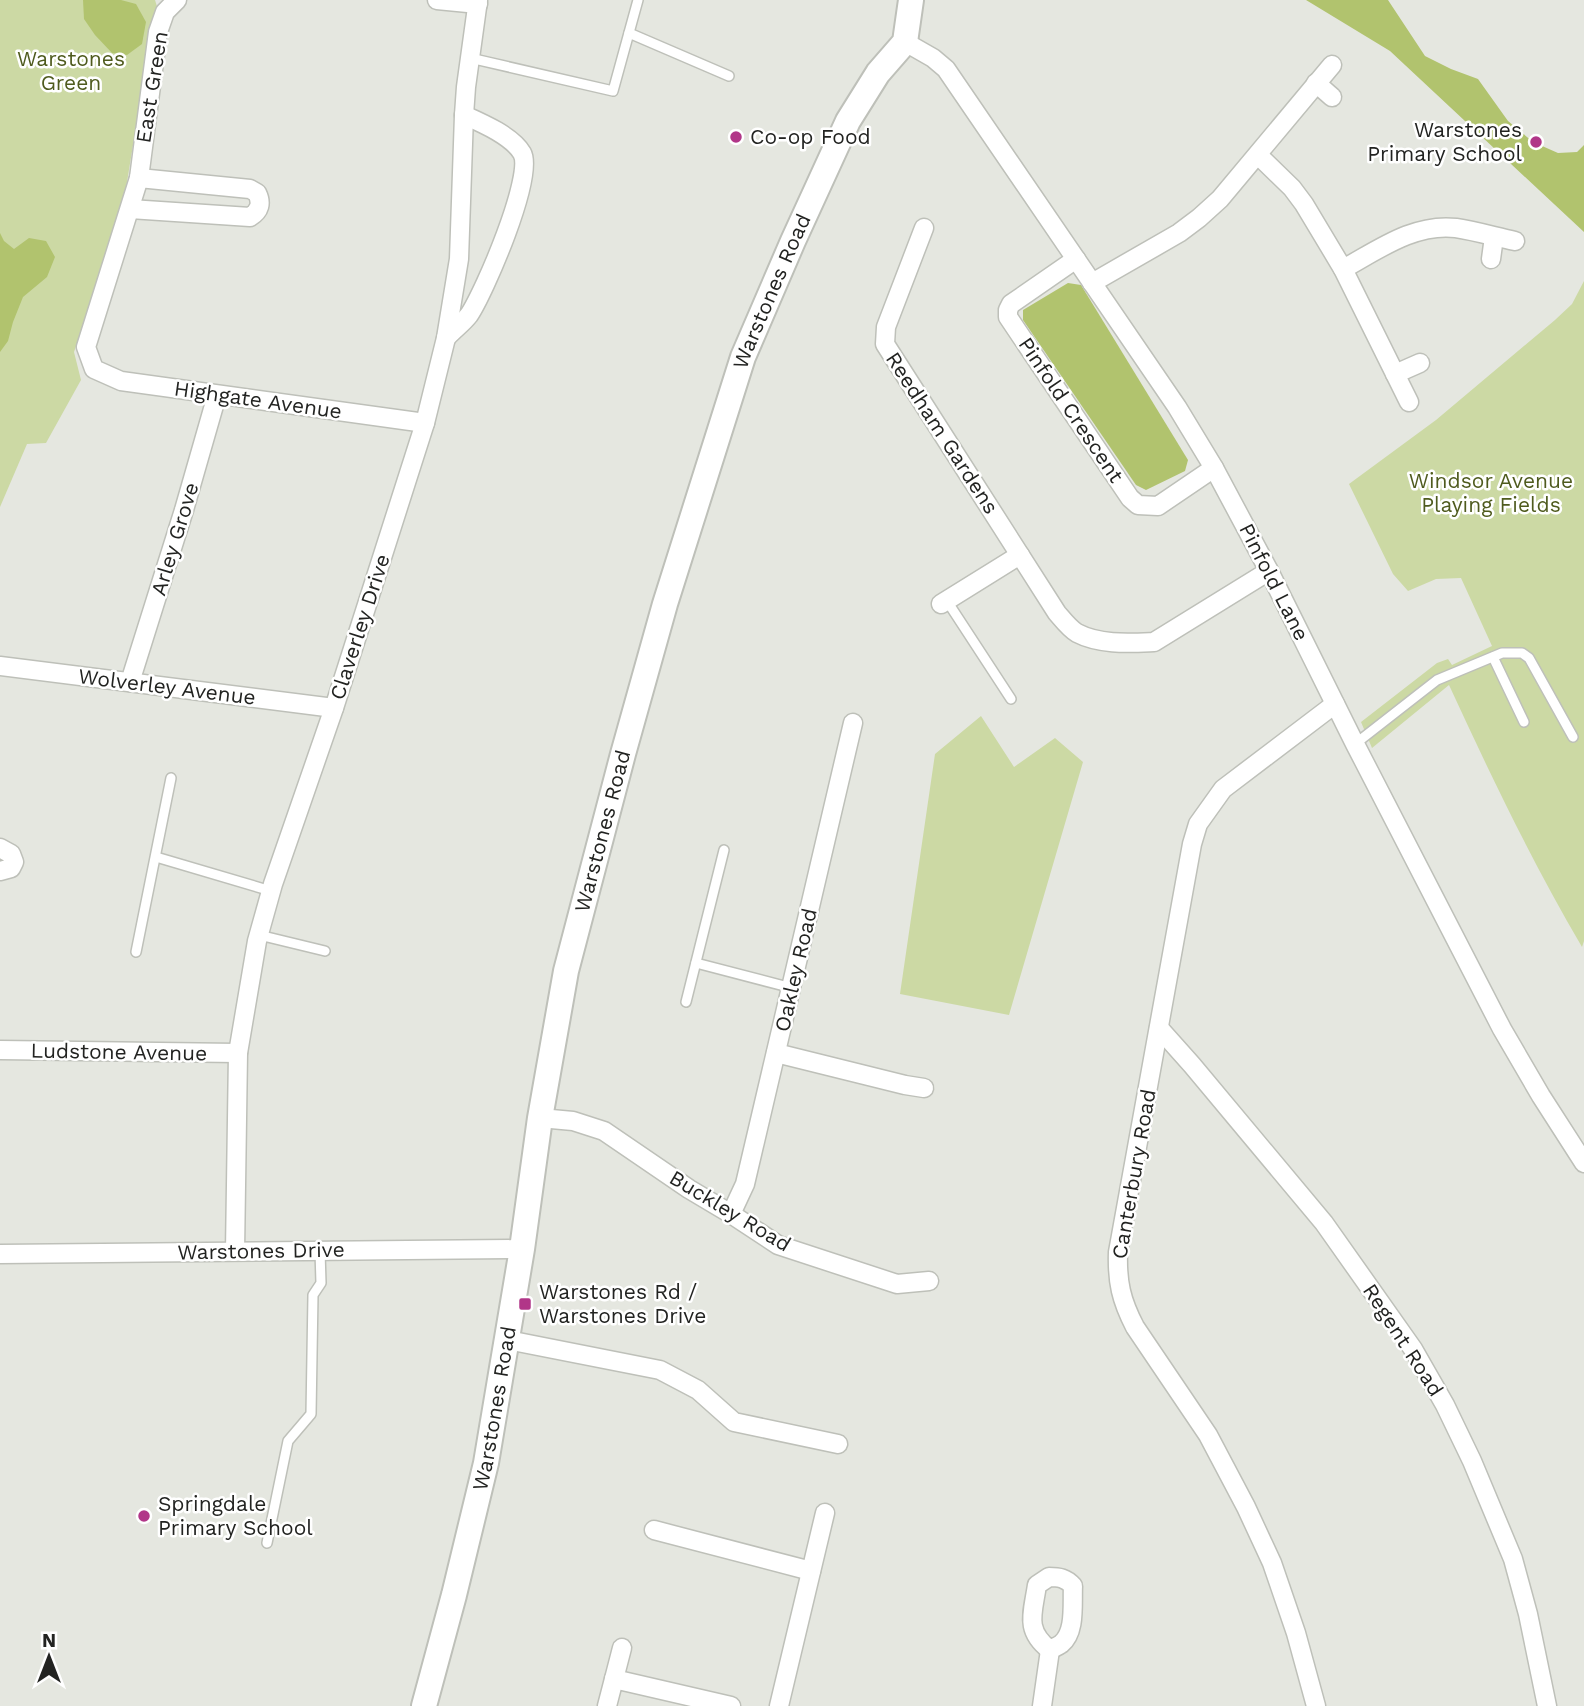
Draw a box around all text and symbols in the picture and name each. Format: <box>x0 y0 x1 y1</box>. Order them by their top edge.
street label: East Green <box>130 29 173 145</box>
park label: Warstones Green <box>17 46 125 95</box>
place label: Warstones Primary School <box>1367 117 1523 166</box>
place label: Co-op Food <box>750 124 871 149</box>
marker: Co-op Food <box>728 129 744 145</box>
marker: Warstones Primary School <box>1528 134 1544 150</box>
street label: Warstones Road <box>727 210 816 372</box>
street label: Pinfold Crescent <box>1014 332 1129 487</box>
street label: Reedham Gardens <box>881 347 1004 518</box>
street label: Highgate Avenue <box>172 375 344 424</box>
park label: Windsor Avenue Playing Fields <box>1409 468 1573 517</box>
street label: Arley Grove <box>145 479 204 598</box>
street label: Pinfold Lane <box>1234 519 1315 645</box>
street label: Claverley Drive <box>324 551 395 703</box>
street label: Wolverley Avenue <box>77 663 257 710</box>
street label: Warstones Road <box>569 747 636 915</box>
street label: Oakley Road <box>769 906 822 1034</box>
street label: Ludstone Avenue <box>30 1037 208 1066</box>
street label: Canterbury Road <box>1106 1087 1161 1261</box>
street label: Buckley Road <box>665 1165 795 1257</box>
street label: Warstones Drive <box>177 1237 345 1264</box>
place label: Warstones Rd / Warstones Drive <box>539 1279 706 1328</box>
street label: Regent Road <box>1358 1279 1449 1401</box>
marker: Warstones Rd / Warstones Drive <box>517 1296 533 1312</box>
street label: Warstones Road <box>467 1324 521 1493</box>
place label: Springdale Primary School <box>158 1491 313 1540</box>
marker: Springdale Primary School <box>136 1508 152 1524</box>
north arrow <box>14 1622 84 1692</box>
text: N <box>42 1629 56 1652</box>

